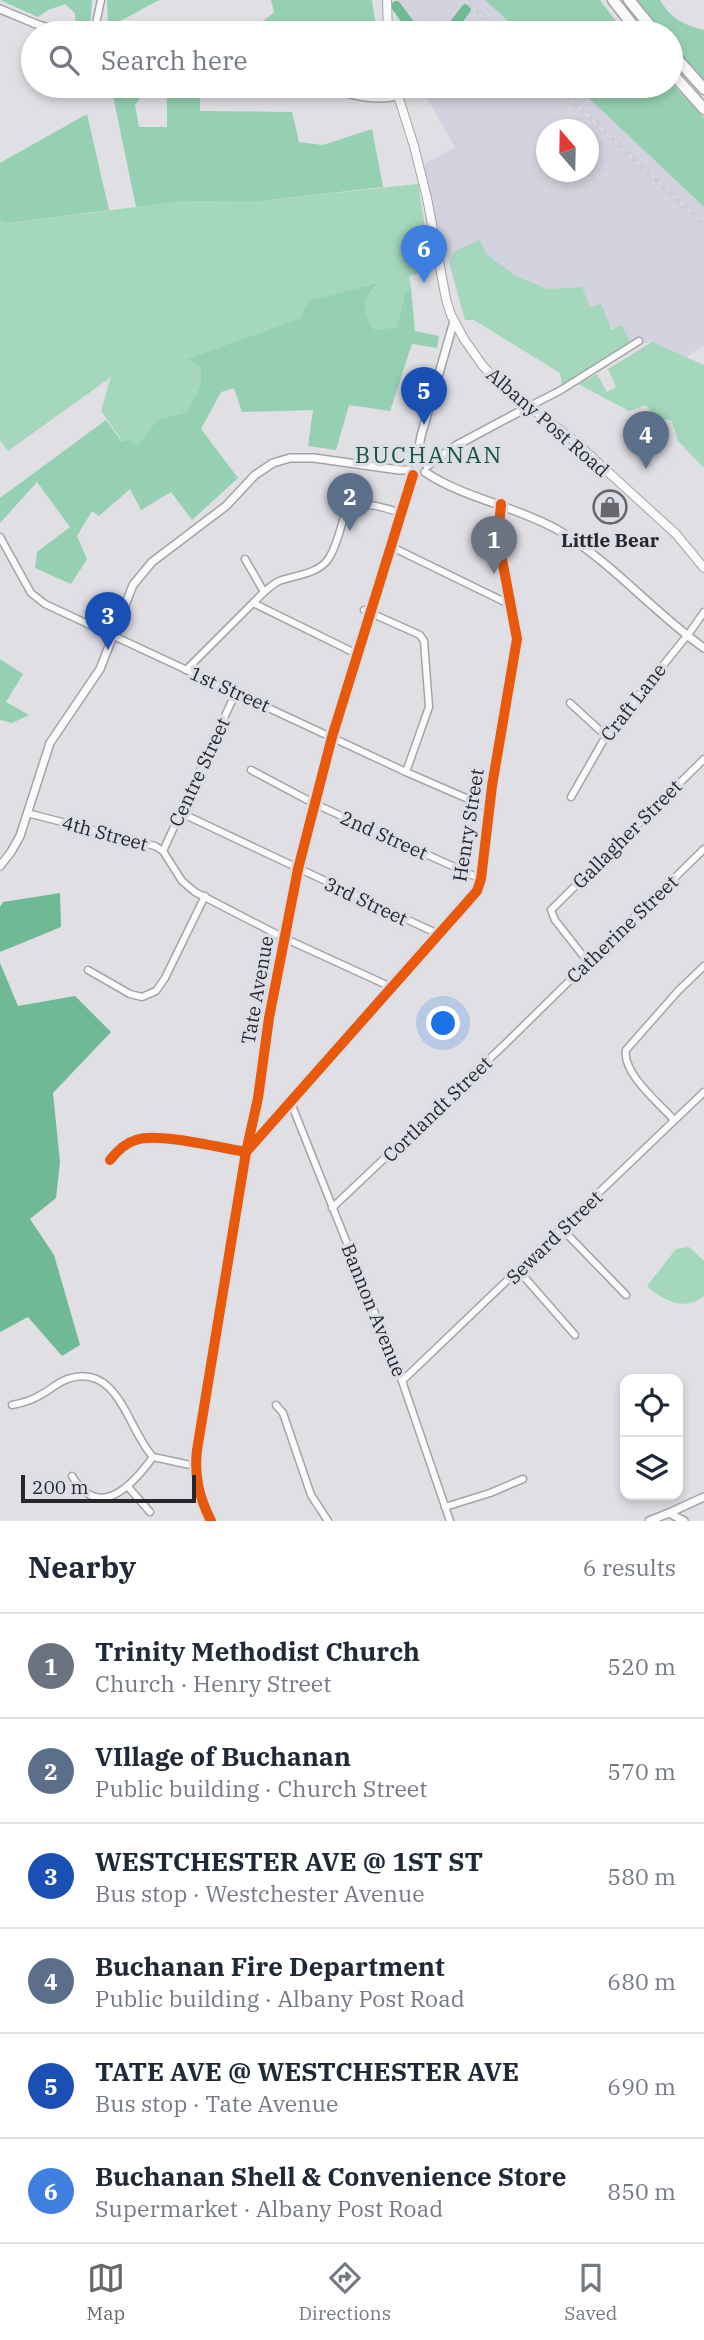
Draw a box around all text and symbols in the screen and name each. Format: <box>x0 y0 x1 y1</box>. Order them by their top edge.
search box <box>21 21 683 98</box>
icon: search <box>45 41 83 79</box>
text: Search here <box>101 43 247 77</box>
north arrow <box>536 119 599 182</box>
pin: 6 <box>401 225 447 283</box>
street label: Albany Post Road <box>482 362 614 482</box>
pin: 5 <box>401 367 447 425</box>
pin: 4 <box>623 411 669 469</box>
district label: BUCHANAN <box>355 439 503 469</box>
pin: 2 <box>327 473 373 531</box>
shop icon: Little Bear <box>591 488 629 526</box>
pin: 1 <box>471 516 517 574</box>
place label: Little Bear <box>561 528 660 552</box>
pin: 3 <box>85 592 131 650</box>
street label: Craft Lane <box>595 658 671 746</box>
street label: 1st Street <box>186 661 274 717</box>
street label: Centre Street <box>163 713 235 830</box>
street label: Henry Street <box>447 766 489 883</box>
street label: Gallagher Street <box>567 774 687 894</box>
street label: 2nd Street <box>337 805 432 865</box>
street label: 4th Street <box>60 810 151 856</box>
street label: Catherine Street <box>561 870 683 988</box>
street label: 3rd Street <box>321 871 412 931</box>
street label: Tate Avenue <box>236 934 278 1046</box>
your location <box>426 1006 460 1040</box>
street label: Cortlandt Street <box>377 1051 497 1167</box>
street label: Seward Street <box>501 1185 607 1289</box>
street label: Bannon Avenue <box>336 1240 412 1380</box>
map controls <box>620 1374 683 1500</box>
button: locate <box>620 1374 683 1437</box>
button: layers <box>620 1437 683 1500</box>
scale bar <box>21 1472 196 1504</box>
text: 200 m <box>32 1475 89 1499</box>
text: Nearby <box>28 1547 136 1586</box>
text: 6 results <box>583 1552 676 1582</box>
text: Trinity Methodist Church <box>95 1634 420 1668</box>
text: 1 <box>44 1651 58 1681</box>
text: 520 m <box>607 1651 676 1681</box>
text: Church · Henry Street <box>95 1668 331 1698</box>
text: VIllage of Buchanan <box>95 1739 351 1773</box>
text: 2 <box>44 1756 58 1786</box>
text: 570 m <box>607 1756 676 1786</box>
text: Public building · Church Street <box>95 1773 427 1803</box>
text: WESTCHESTER AVE @ 1ST ST <box>95 1844 483 1878</box>
text: 3 <box>44 1861 58 1891</box>
text: 580 m <box>607 1861 676 1891</box>
text: Bus stop · Westchester Avenue <box>95 1878 425 1908</box>
text: Buchanan Fire Department <box>95 1949 445 1983</box>
text: 4 <box>44 1966 58 1996</box>
text: 680 m <box>607 1966 676 1996</box>
text: Public building · Albany Post Road <box>95 1983 465 2013</box>
text: TATE AVE @ WESTCHESTER AVE <box>95 2054 519 2088</box>
text: 5 <box>44 2071 58 2101</box>
text: 690 m <box>607 2071 676 2101</box>
text: Bus stop · Tate Avenue <box>95 2088 338 2118</box>
text: Buchanan Shell & Convenience Store <box>95 2159 566 2193</box>
text: 6 <box>44 2176 58 2206</box>
text: 850 m <box>607 2176 676 2206</box>
text: Supermarket · Albany Post Road <box>95 2193 443 2223</box>
tab: Map <box>87 2259 125 2325</box>
tab: Directions <box>298 2259 391 2325</box>
tab: Saved <box>564 2259 617 2325</box>

